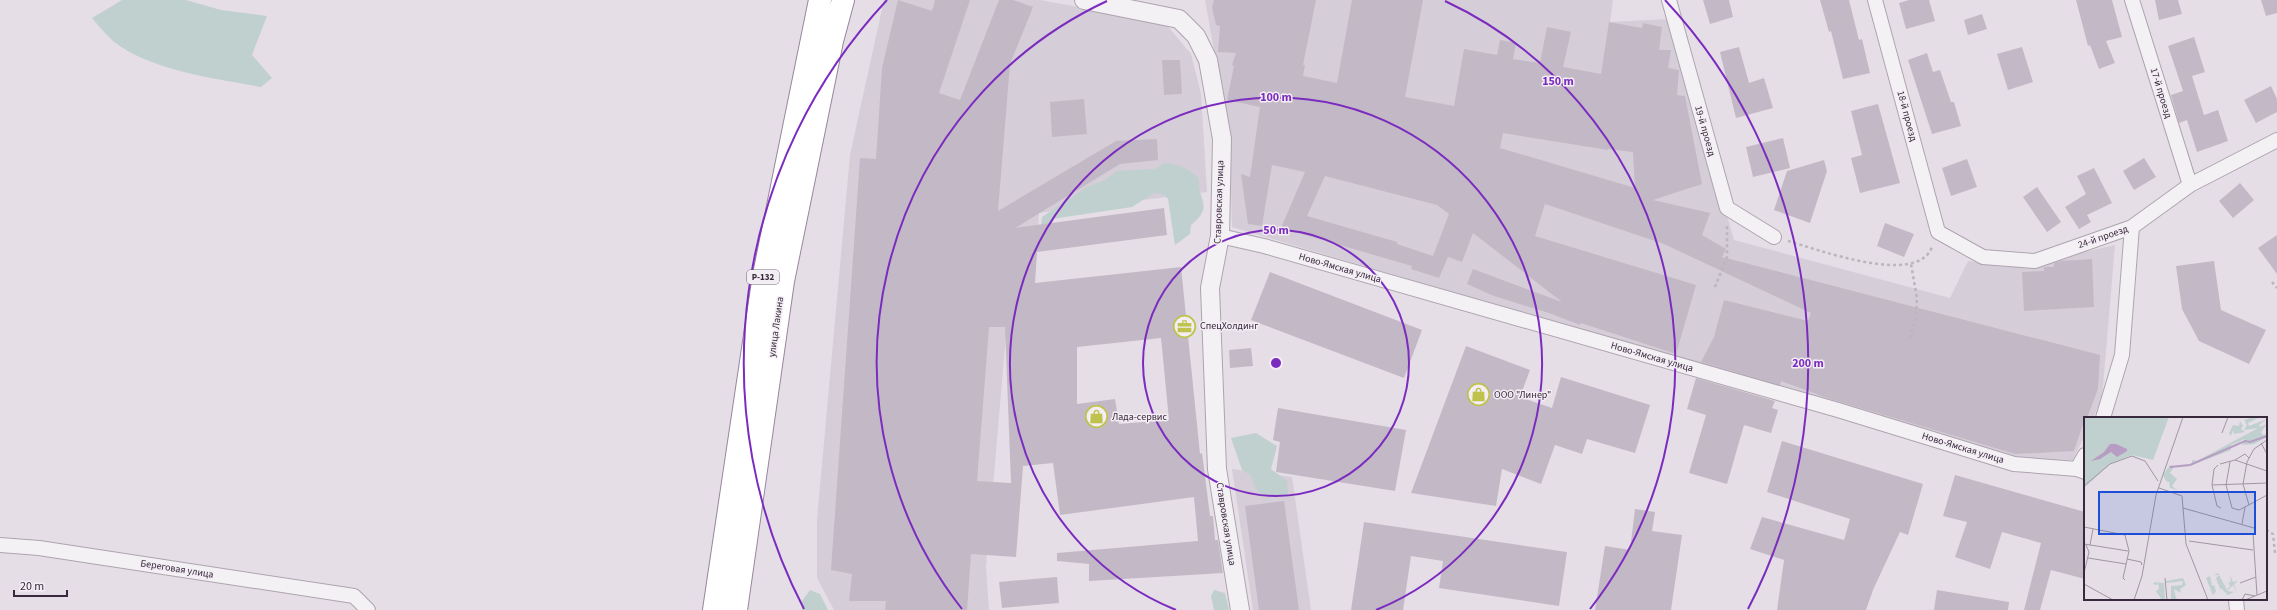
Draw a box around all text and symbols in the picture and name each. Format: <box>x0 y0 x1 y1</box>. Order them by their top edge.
street label: 17-й проезд <box>2147 66 2175 121</box>
text: 150 m <box>1542 73 1574 90</box>
text: 100 m <box>1260 89 1292 106</box>
street label: 18-й проезд <box>1894 89 1921 144</box>
street label: 19-й проезд <box>1691 104 1719 159</box>
street label: Ставровская улица <box>1211 160 1227 244</box>
text: 50 m <box>1263 222 1289 239</box>
street label: 24-й проезд <box>2076 222 2131 252</box>
street label: Ново-Ямская улица <box>1297 250 1383 286</box>
road number: Р-132 <box>747 270 779 284</box>
street label: улица Лакина <box>765 296 787 358</box>
office icon: СпецХолдинг <box>1171 313 1197 339</box>
place label: СпецХолдинг <box>1200 319 1258 333</box>
street label: Ново-Ямская улица <box>1609 339 1695 375</box>
text: 200 m <box>1792 355 1824 372</box>
centre of rings <box>1269 356 1283 370</box>
shop icon: ООО "Линер" <box>1466 382 1492 408</box>
place label: ООО "Линер" <box>1494 388 1551 402</box>
shop icon: Лада-сервис <box>1084 404 1110 430</box>
place label: Лада-сервис <box>1112 410 1167 424</box>
inset map <box>2084 417 2267 600</box>
street label: Ново-Ямская улица <box>1920 429 2006 467</box>
street label: Ставровская улица <box>1213 482 1239 566</box>
street label: Береговая улица <box>139 556 215 582</box>
scale bar <box>14 572 67 598</box>
text: 20 m <box>20 578 44 595</box>

